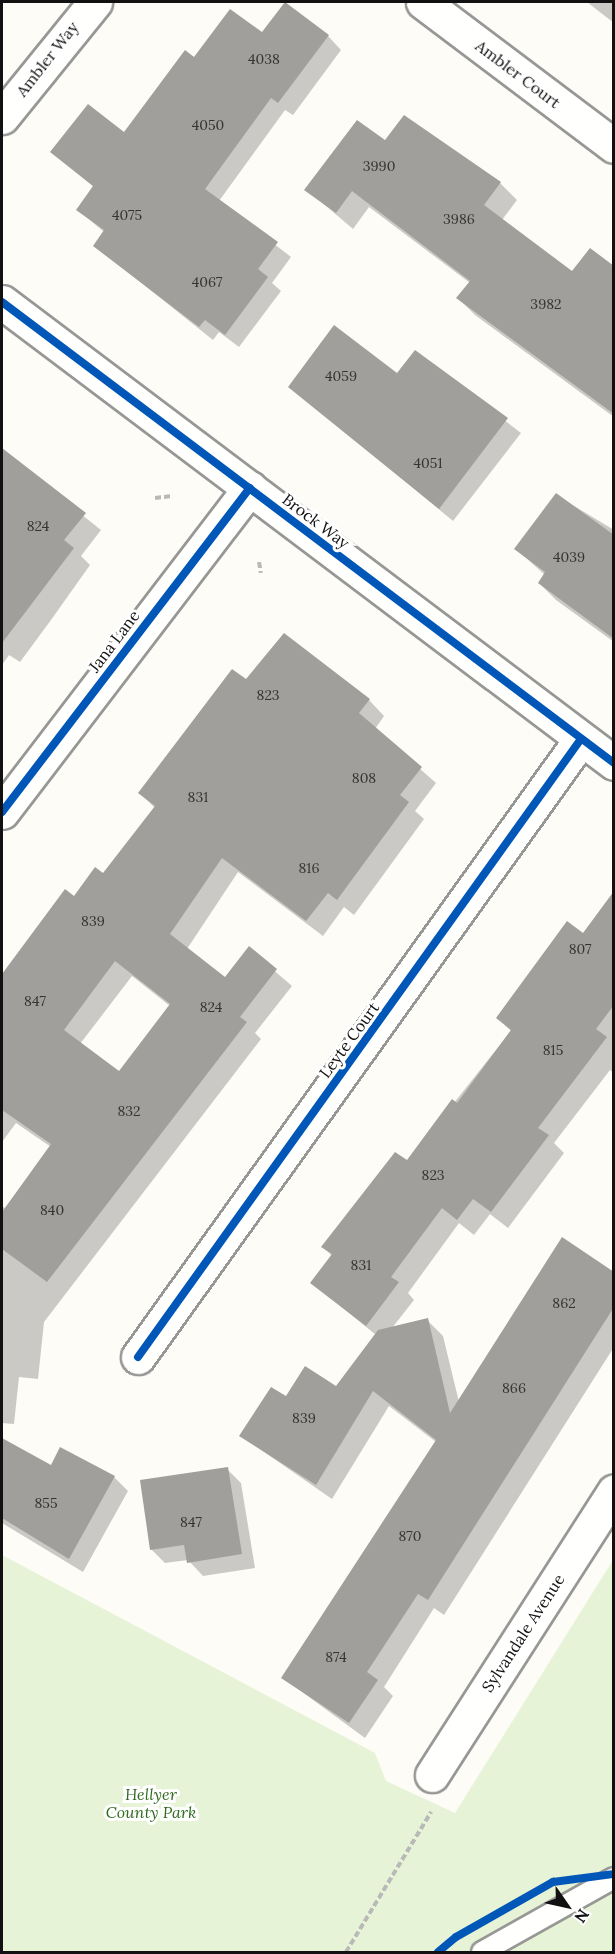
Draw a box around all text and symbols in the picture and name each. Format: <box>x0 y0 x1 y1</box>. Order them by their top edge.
street label: Ambler Way <box>12 18 82 100</box>
street label: Ambler Court <box>472 36 564 112</box>
house number: 4038 <box>248 51 280 67</box>
house number: 4050 <box>192 117 224 133</box>
house number: 3990 <box>363 158 395 174</box>
house number: 4075 <box>112 207 142 223</box>
house number: 3986 <box>443 211 475 227</box>
house number: 4067 <box>192 274 222 290</box>
house number: 3982 <box>530 296 562 312</box>
house number: 4059 <box>325 368 357 384</box>
house number: 4051 <box>413 455 443 471</box>
street label: Brock Way <box>279 490 353 552</box>
house number: 824 <box>27 518 49 534</box>
house number: 4039 <box>553 549 585 565</box>
street label: Jana Lane <box>85 606 143 676</box>
house number: 823 <box>257 687 279 703</box>
house number: 808 <box>352 770 376 786</box>
house number: 831 <box>188 789 208 805</box>
house number: 816 <box>298 860 320 876</box>
house number: 839 <box>81 913 105 929</box>
house number: 807 <box>569 941 591 957</box>
house number: 847 <box>24 993 46 1009</box>
street label: Leyte Court <box>315 998 383 1082</box>
house number: 824 <box>200 999 222 1015</box>
house number: 815 <box>543 1042 563 1058</box>
house number: 832 <box>117 1103 141 1119</box>
house number: 823 <box>422 1167 444 1183</box>
house number: 840 <box>40 1202 64 1218</box>
house number: 831 <box>351 1257 371 1273</box>
house number: 862 <box>552 1295 576 1311</box>
house number: 866 <box>502 1380 526 1396</box>
house number: 839 <box>292 1410 316 1426</box>
house number: 855 <box>34 1495 58 1511</box>
house number: 847 <box>180 1514 202 1530</box>
house number: 870 <box>398 1528 422 1544</box>
street label: Sylvandale Avenue <box>478 1570 568 1696</box>
house number: 874 <box>325 1649 347 1665</box>
park label: Hellyer County Park <box>106 1784 196 1822</box>
north arrow <box>537 1876 597 1936</box>
text: N <box>570 1905 594 1927</box>

